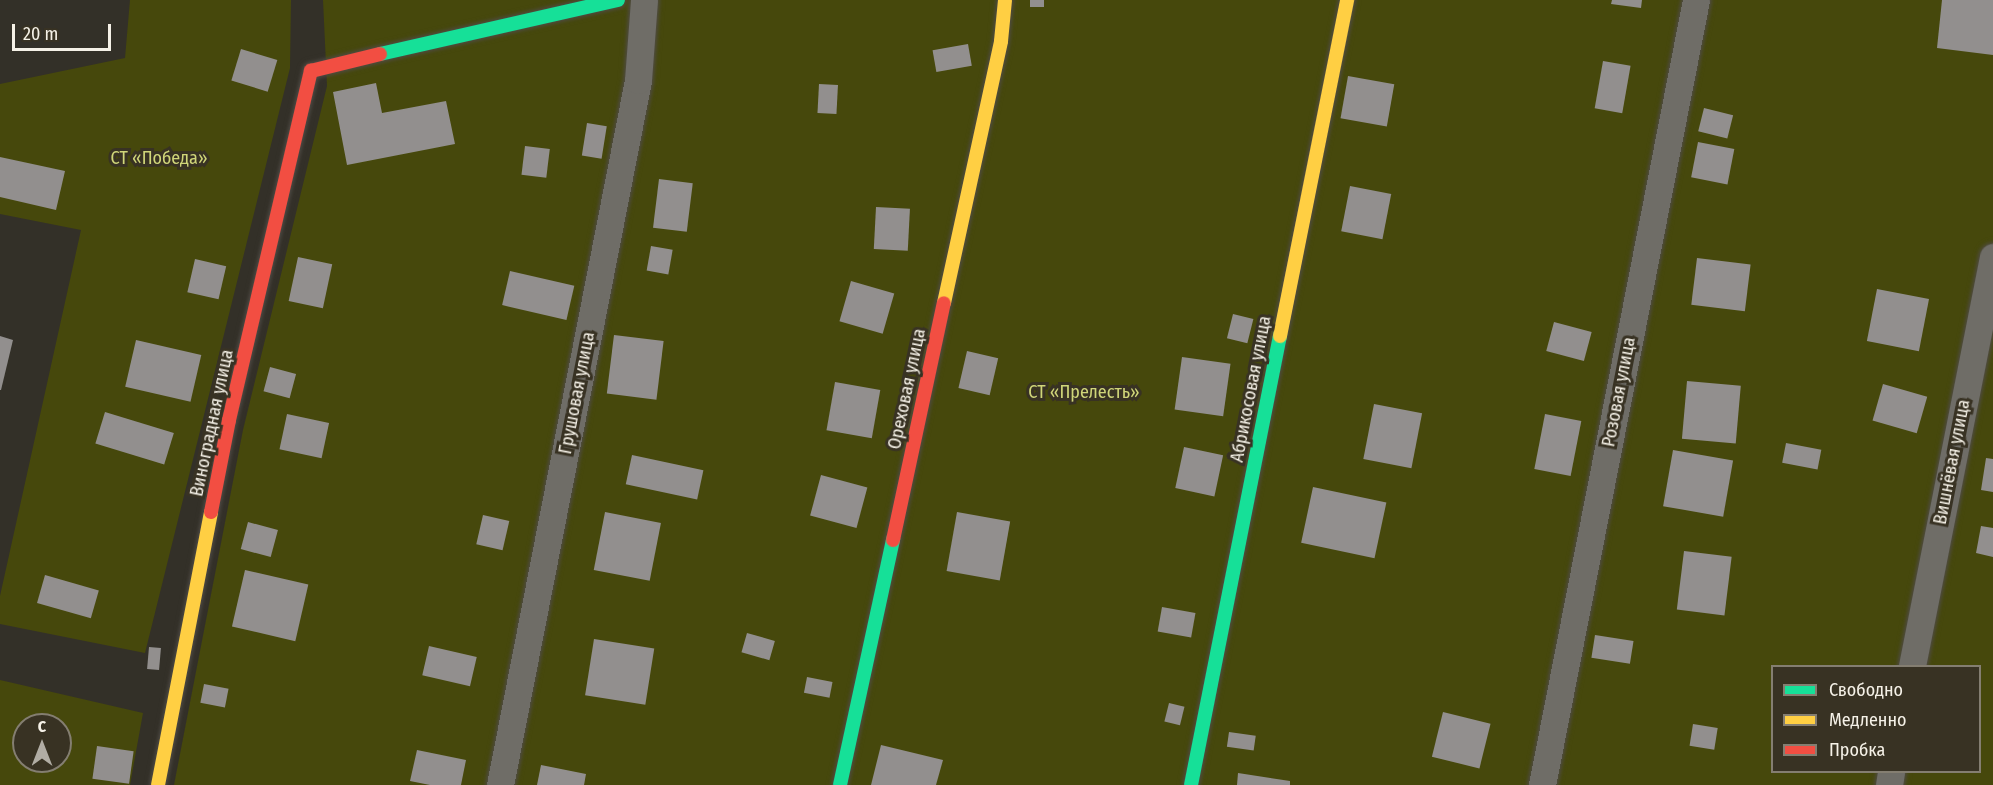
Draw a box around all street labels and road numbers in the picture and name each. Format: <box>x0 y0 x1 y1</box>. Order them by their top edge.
street label: Абрикосовая улица <box>1226 314 1276 464</box>
street label: Ореховая улица <box>884 327 930 451</box>
street label: Грушовая улица <box>555 330 599 456</box>
street label: Розовая улица <box>1598 335 1640 449</box>
street label: Виноградная улица <box>186 348 238 498</box>
street label: Вишнёвая улица <box>1929 398 1975 526</box>

